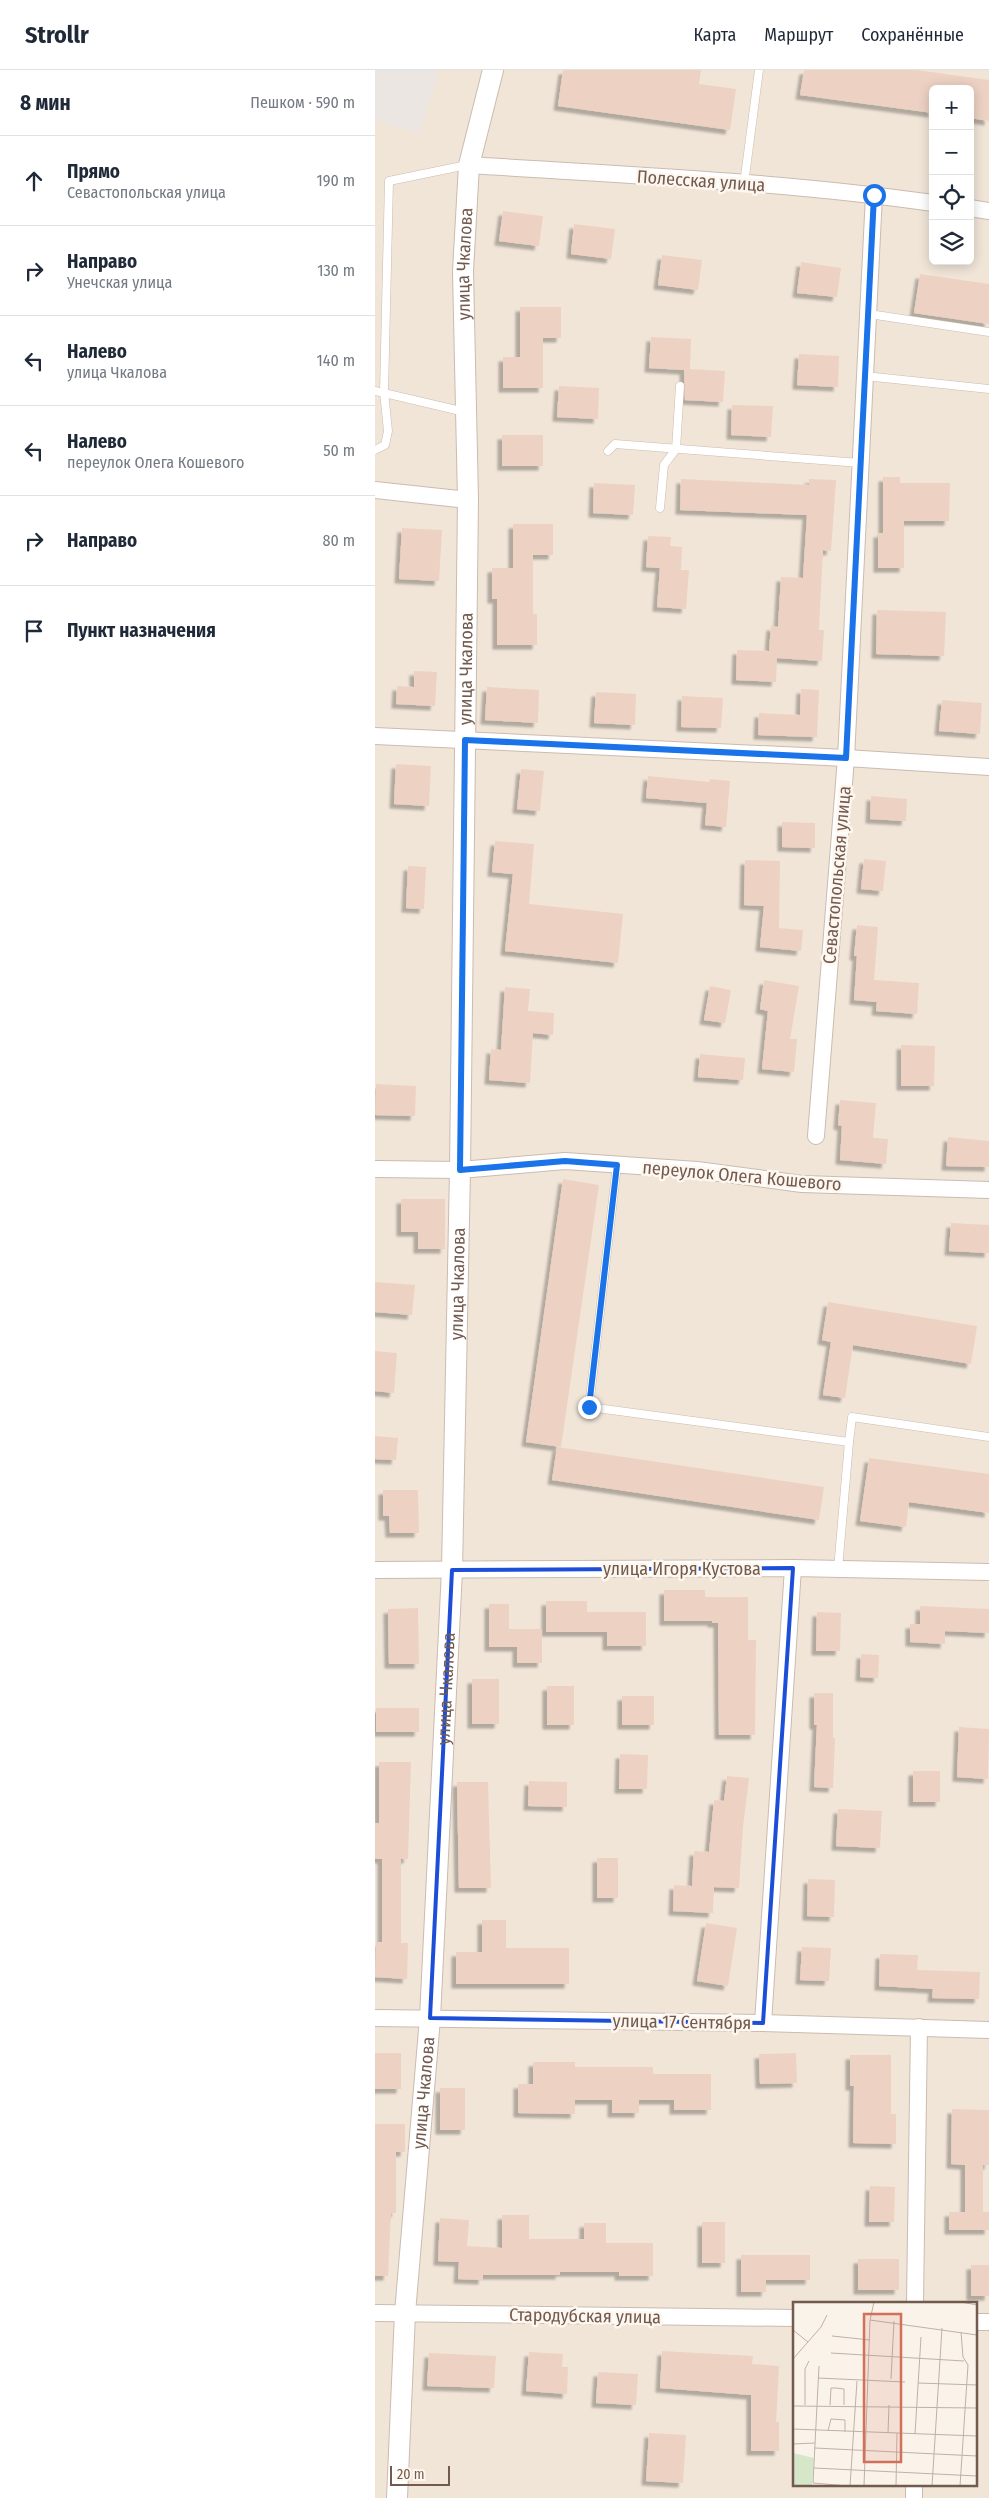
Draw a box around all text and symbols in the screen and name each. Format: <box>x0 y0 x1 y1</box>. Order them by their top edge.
text: Strollr <box>25 21 89 49</box>
text: Карта <box>693 24 736 46</box>
text: Маршрут <box>764 24 833 46</box>
text: Сохранённые <box>861 24 964 46</box>
map controls <box>929 85 974 265</box>
button: + <box>929 85 974 130</box>
text: 8 мин <box>20 90 71 116</box>
text: Пешком · 590 m <box>250 93 355 112</box>
button: − <box>929 130 974 175</box>
text: Прямо <box>67 160 120 183</box>
street label: Полесская улица <box>636 166 766 196</box>
icon: ahead <box>20 167 48 195</box>
text: 190 m <box>317 171 355 190</box>
button: locate <box>929 175 974 220</box>
text: Севастопольская улица <box>67 183 226 202</box>
route start <box>863 184 886 207</box>
street label: улица Чкалова <box>452 207 478 321</box>
button: layers <box>929 220 974 265</box>
text: Направо <box>67 250 137 273</box>
icon: right <box>20 257 48 285</box>
text: 130 m <box>317 261 355 280</box>
text: Унечская улица <box>67 273 172 292</box>
text: Налево <box>67 340 127 363</box>
icon: left <box>20 347 48 375</box>
text: 140 m <box>317 351 355 370</box>
text: улица Чкалова <box>67 363 167 382</box>
text: Налево <box>67 430 127 453</box>
icon: left <box>20 437 48 465</box>
text: 50 m <box>323 441 355 460</box>
text: переулок Олега Кошевого <box>67 453 245 472</box>
icon: right <box>20 527 48 555</box>
text: Направо <box>67 529 137 552</box>
text: 80 m <box>323 531 355 550</box>
street label: улица Чкалова <box>454 612 478 725</box>
icon: arrive <box>20 617 48 645</box>
text: Пункт назначения <box>67 619 216 642</box>
street label: Севастопольская улица <box>818 785 856 965</box>
street label: переулок Олега Кошевого <box>642 1156 842 1196</box>
street label: улица Чкалова <box>446 1227 470 1340</box>
route end <box>578 1396 601 1419</box>
street label: улица Игоря Кустова <box>603 1558 761 1580</box>
street label: улица Чкалова <box>432 1632 460 1745</box>
street label: улица 17 Сентября <box>612 2010 752 2034</box>
street label: улица Чкалова <box>408 2036 439 2150</box>
inset map <box>793 2302 977 2486</box>
street label: Стародубская улица <box>509 2304 661 2328</box>
scale bar <box>390 2463 450 2486</box>
text: 20 m <box>397 2466 425 2483</box>

